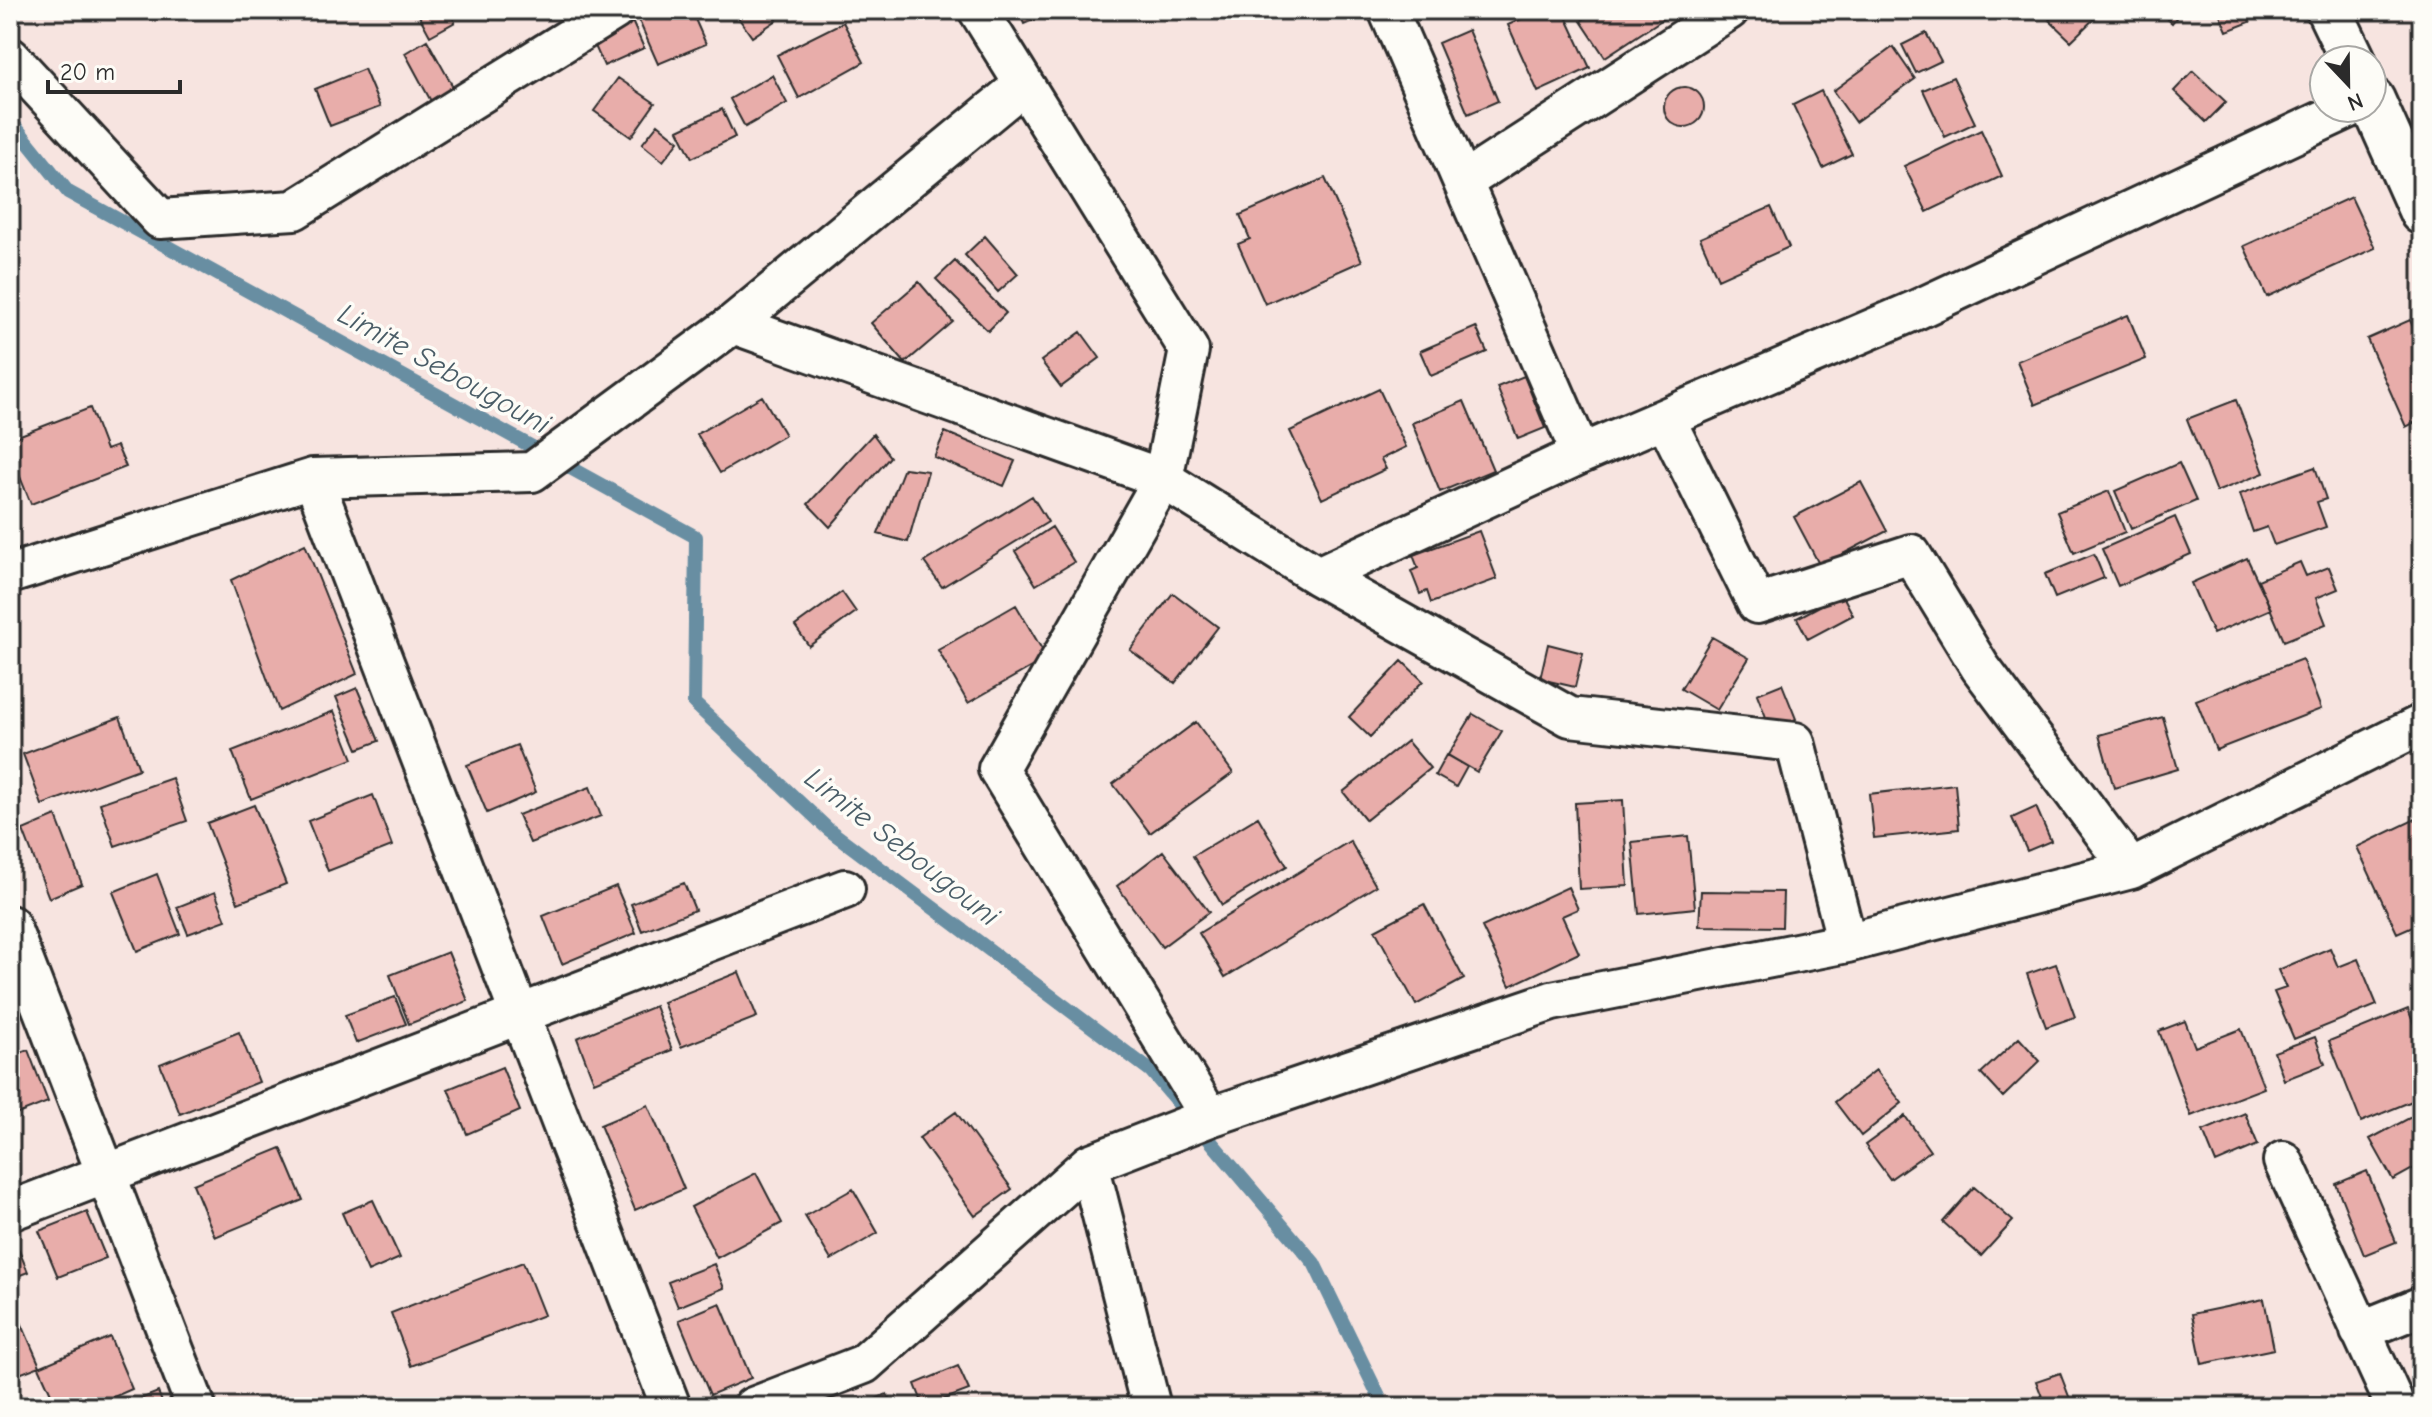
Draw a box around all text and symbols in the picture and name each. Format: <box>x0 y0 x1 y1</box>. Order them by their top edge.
scale bar <box>48 44 180 94</box>
north arrow <box>2308 44 2388 124</box>
text: 20 m <box>60 58 115 86</box>
text: N <box>2344 87 2367 116</box>
water label: Limite Sebougouni <box>332 296 557 442</box>
water label: Limite Sebougouni <box>798 760 1007 935</box>

